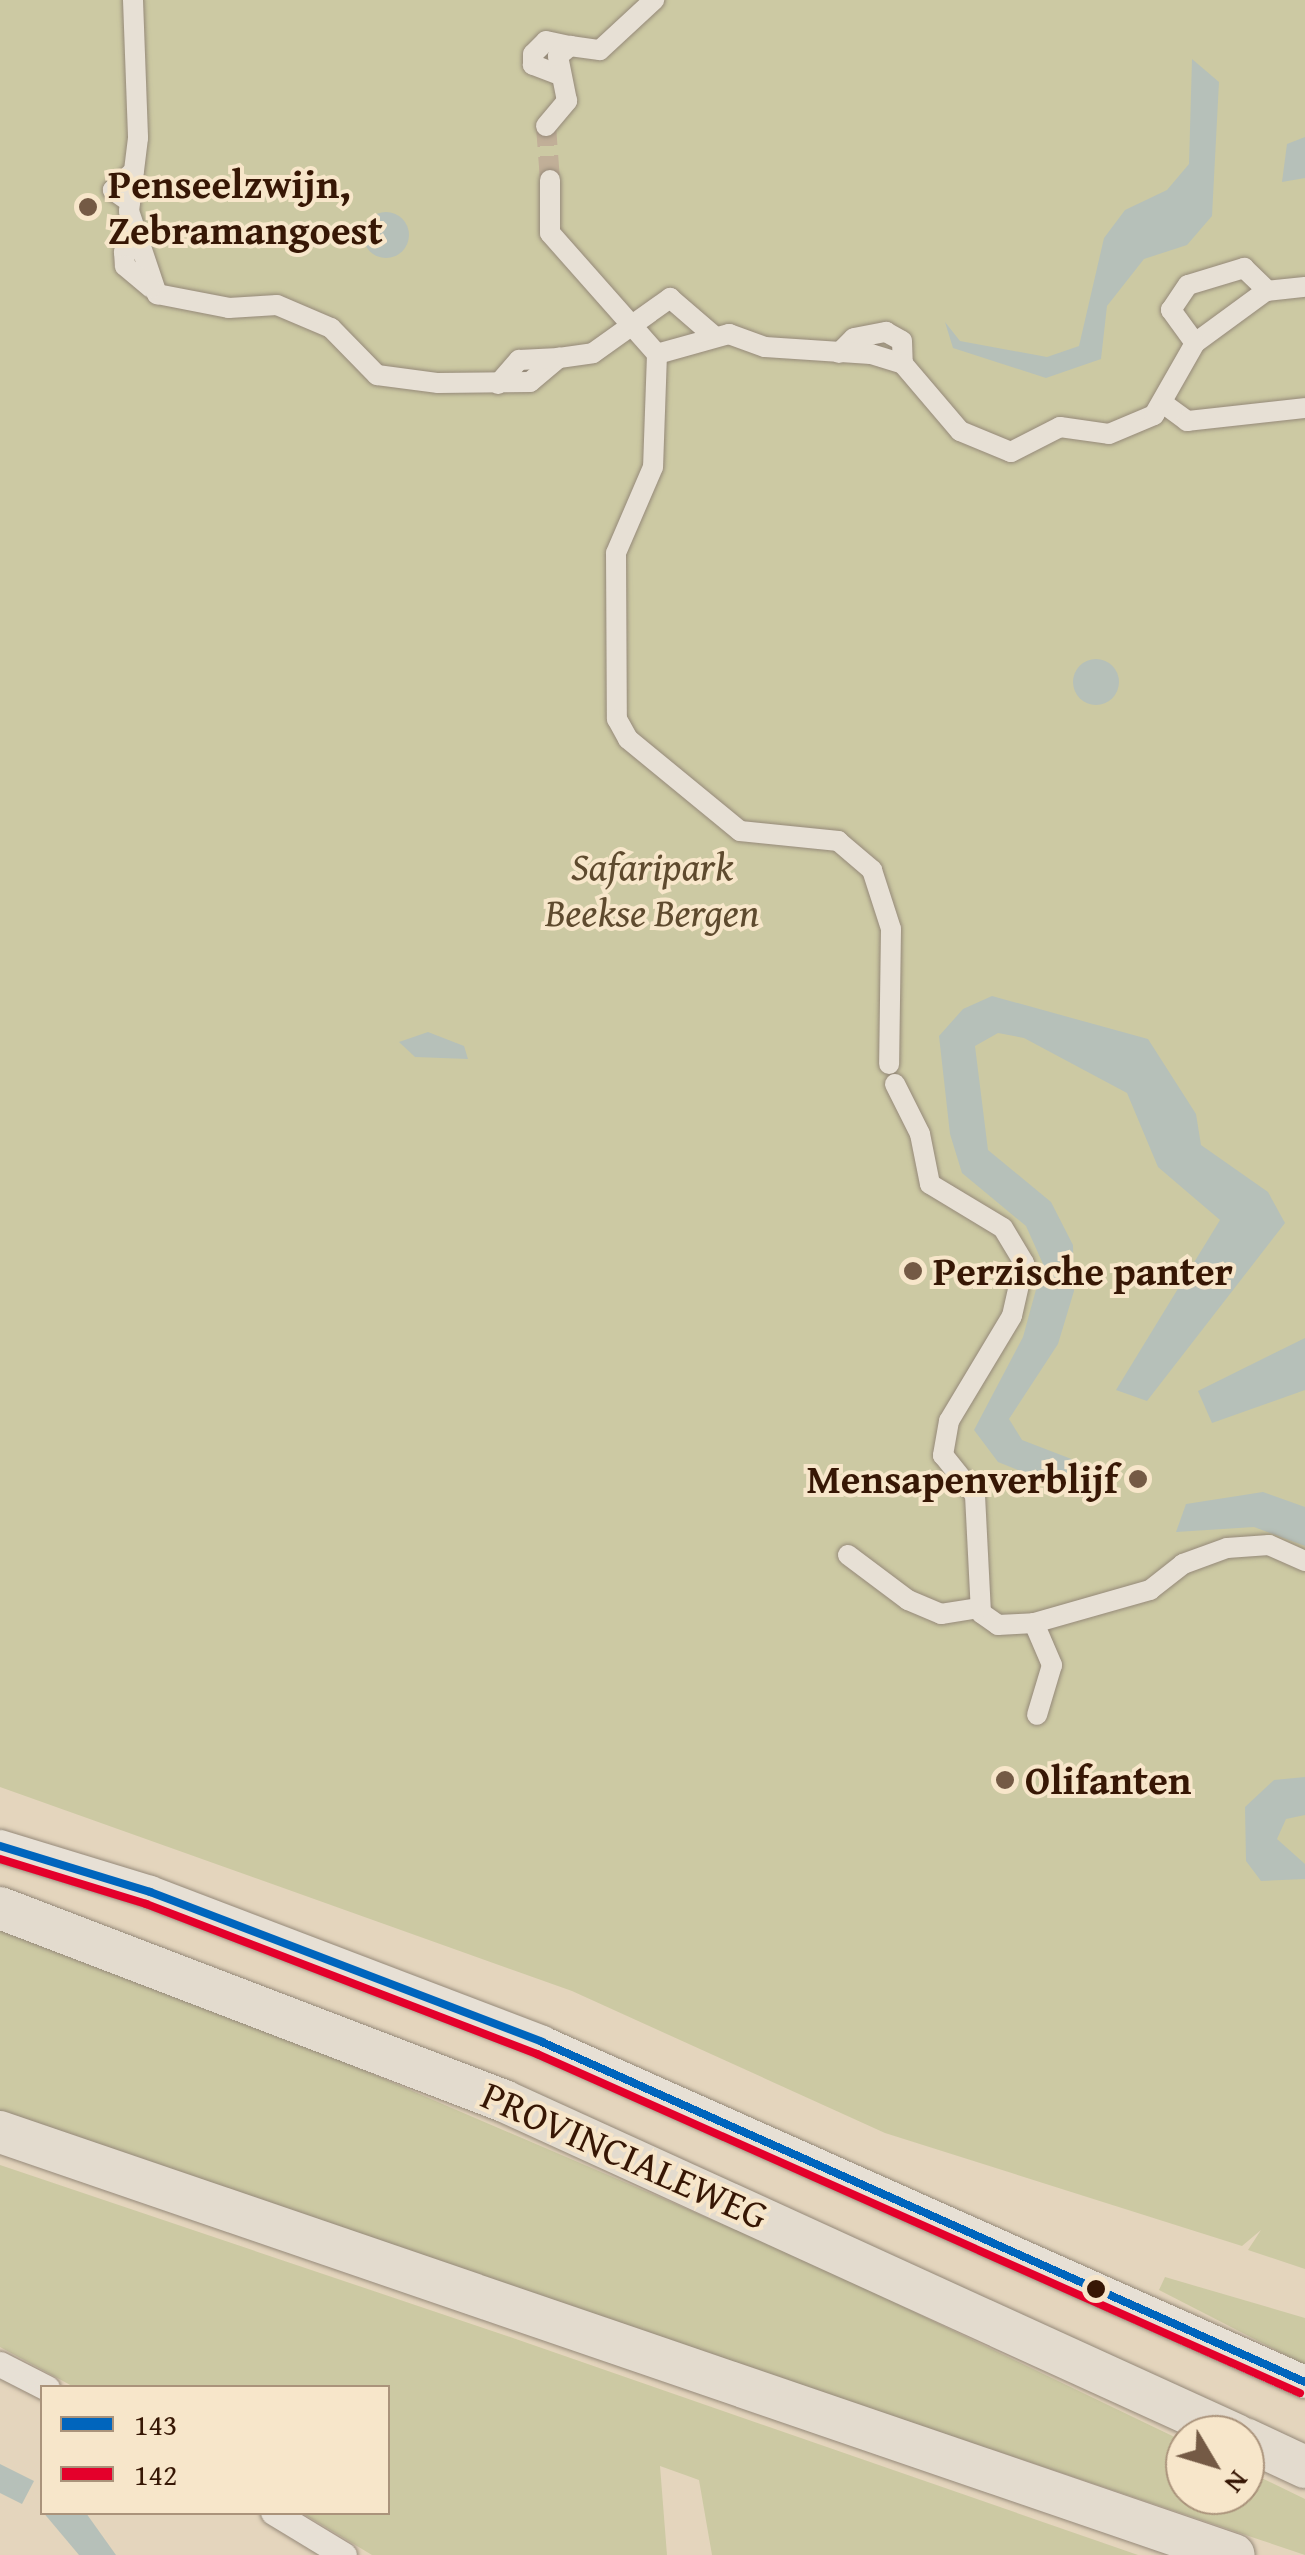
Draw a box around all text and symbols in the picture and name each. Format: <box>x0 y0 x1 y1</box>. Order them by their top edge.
place label: Penseelzwijn, Zebramangoest <box>108 160 383 254</box>
marker: Penseelzwijn, Zebramangoest <box>77 196 99 218</box>
park label: Safaripark Beekse Bergen <box>545 842 759 936</box>
place label: Perzische panter <box>933 1247 1233 1295</box>
marker: Perzische panter <box>902 1260 924 1282</box>
place label: Mensapenverblijf <box>806 1455 1118 1503</box>
marker: Mensapenverblijf <box>1127 1468 1149 1490</box>
place label: Olifanten <box>1025 1756 1192 1804</box>
marker: Olifanten <box>994 1769 1016 1791</box>
street label: PROVINCIALEWEG <box>474 2070 776 2240</box>
unlabelled marker <box>1086 2279 1106 2299</box>
legend <box>40 2385 390 2515</box>
text: 143 <box>134 2402 177 2446</box>
north arrow <box>1165 2415 1265 2515</box>
text: 142 <box>134 2452 177 2496</box>
text: N <box>1216 2463 1259 2503</box>

